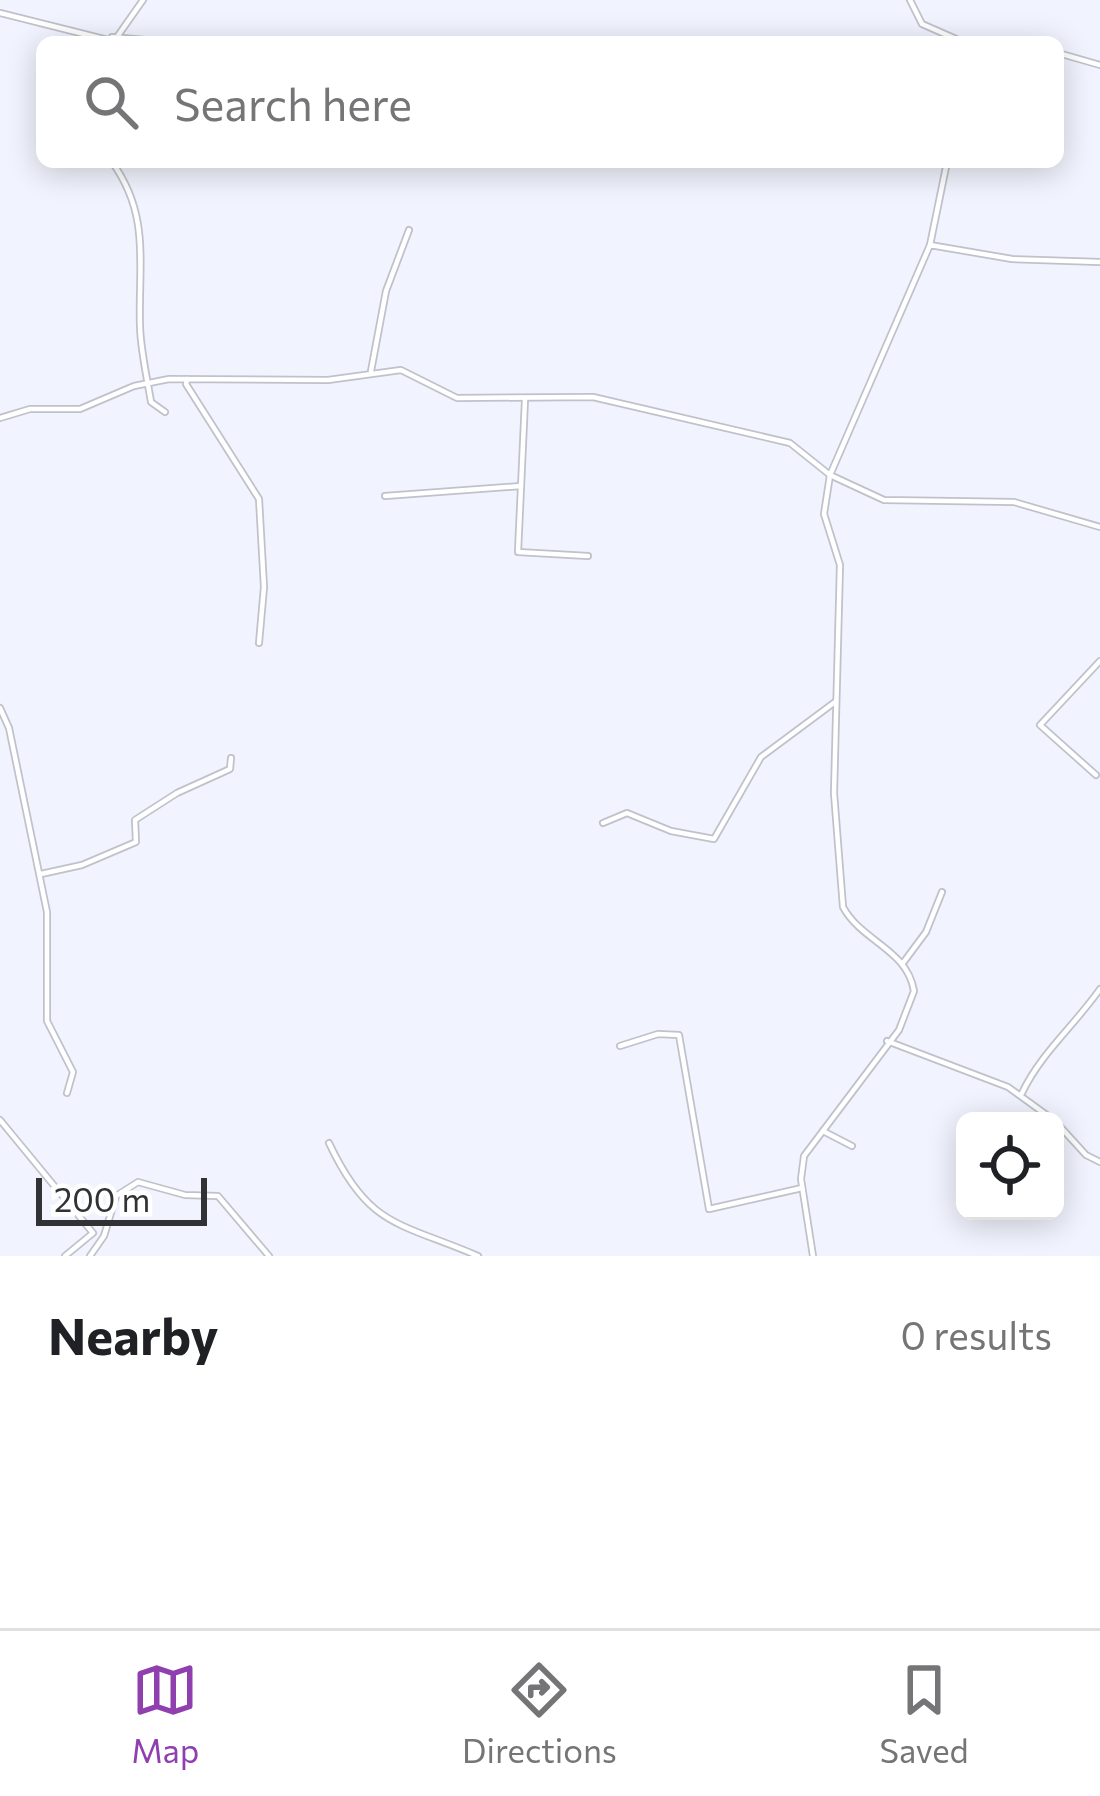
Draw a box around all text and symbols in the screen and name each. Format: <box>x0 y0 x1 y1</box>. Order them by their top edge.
search box <box>36 36 1064 168</box>
icon: search <box>78 69 144 135</box>
text: Search here <box>174 75 412 130</box>
map controls <box>956 1112 1064 1220</box>
button: locate <box>956 1112 1064 1220</box>
scale bar <box>36 1172 207 1225</box>
text: 200 m <box>54 1178 150 1219</box>
text: Nearby <box>48 1303 218 1366</box>
text: 0 results <box>900 1310 1052 1358</box>
tab: Map <box>131 1657 199 1770</box>
tab: Directions <box>462 1657 617 1770</box>
tab: Saved <box>880 1657 969 1770</box>

